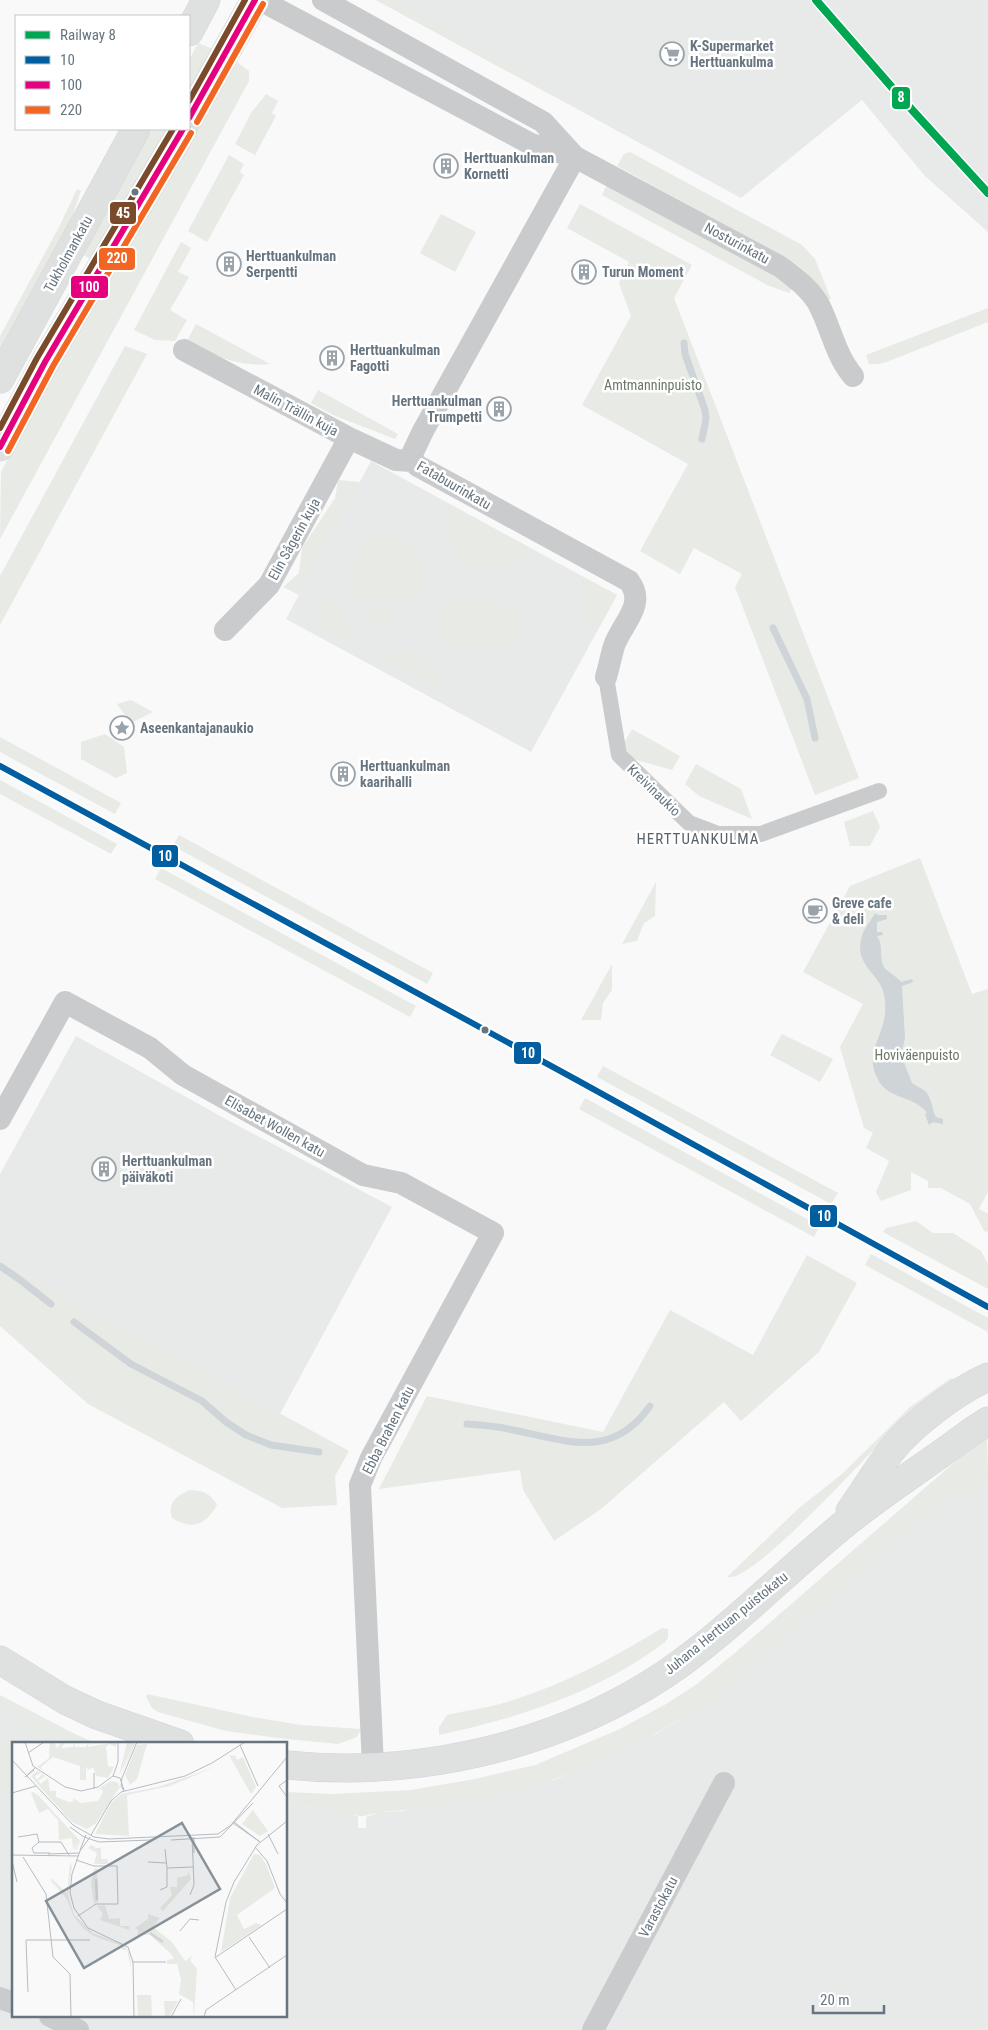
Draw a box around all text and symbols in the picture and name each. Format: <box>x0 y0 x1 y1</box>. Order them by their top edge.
legend <box>15 15 190 130</box>
text: Railway 8 <box>60 26 116 44</box>
place label: K-Supermarket Herttuankulma <box>690 38 774 70</box>
supermarket icon: K-Supermarket Herttuankulma <box>659 41 685 67</box>
text: 10 <box>60 51 75 69</box>
text: 100 <box>60 76 82 94</box>
line badge: 8 <box>891 86 911 110</box>
text: 8 <box>897 89 905 105</box>
text: 220 <box>60 101 82 119</box>
place label: Herttuankulman Kornetti <box>464 150 554 182</box>
building icon: Herttuankulman Kornetti <box>433 153 459 179</box>
unlabelled marker <box>130 187 140 197</box>
line badge: 45 <box>109 201 137 225</box>
text: 45 <box>116 205 130 221</box>
street label: Tukholmankatu <box>40 213 96 295</box>
street label: Nosturinkatu <box>702 219 772 267</box>
line badge: 220 <box>98 247 136 271</box>
place label: Herttuankulman Serpentti <box>246 248 336 280</box>
text: 220 <box>106 250 128 266</box>
building icon: Herttuankulman Serpentti <box>216 251 242 277</box>
building icon: Turun Moment <box>571 259 597 285</box>
place label: Turun Moment <box>602 264 684 280</box>
line badge: 100 <box>70 275 109 299</box>
text: 100 <box>78 279 100 295</box>
place label: Herttuankulman Fagotti <box>350 342 440 374</box>
building icon: Herttuankulman Fagotti <box>319 345 345 371</box>
park label: Amtmanninpuisto <box>604 377 702 393</box>
street label: Malin Trällin kuja <box>251 381 341 439</box>
place label: Herttuankulman Trumpetti <box>392 393 482 425</box>
building icon: Herttuankulman Trumpetti <box>486 396 512 422</box>
street label: Fatabuurinkatu <box>414 457 494 513</box>
street label: Elin Sågerin kuja <box>265 495 323 583</box>
place icon: Aseenkantajanaukio <box>109 715 135 741</box>
place label: Aseenkantajanaukio <box>140 720 254 736</box>
place label: Herttuankulman kaarihalli <box>360 758 450 790</box>
building icon: Herttuankulman kaarihalli <box>330 761 356 787</box>
street label: Kreivinaukio <box>624 761 684 819</box>
district label: HERTTUANKULMA <box>637 830 759 848</box>
line badge: 10 <box>151 844 179 868</box>
text: 10 <box>158 848 172 864</box>
place label: Greve cafe & deli <box>832 895 892 927</box>
cafe icon: Greve cafe & deli <box>802 898 828 924</box>
unlabelled marker <box>480 1025 490 1035</box>
line badge: 10 <box>513 1041 542 1065</box>
text: 10 <box>521 1045 535 1061</box>
park label: Hoviväenpuisto <box>874 1047 960 1063</box>
street label: Elisabet Wollen katu <box>222 1092 328 1160</box>
place label: Herttuankulman päiväkoti <box>122 1153 212 1185</box>
building icon: Herttuankulman päiväkoti <box>91 1156 117 1182</box>
line badge: 10 <box>809 1204 838 1228</box>
text: 10 <box>817 1208 831 1224</box>
street label: Ebba Brahen katu <box>359 1383 417 1477</box>
street label: Juhana Herttuan puistokatu <box>661 1568 791 1678</box>
inset map <box>12 1742 288 2018</box>
street label: Varastokatu <box>635 1874 681 1940</box>
scale bar <box>813 1982 884 2014</box>
text: 20 m <box>820 1991 850 2009</box>

